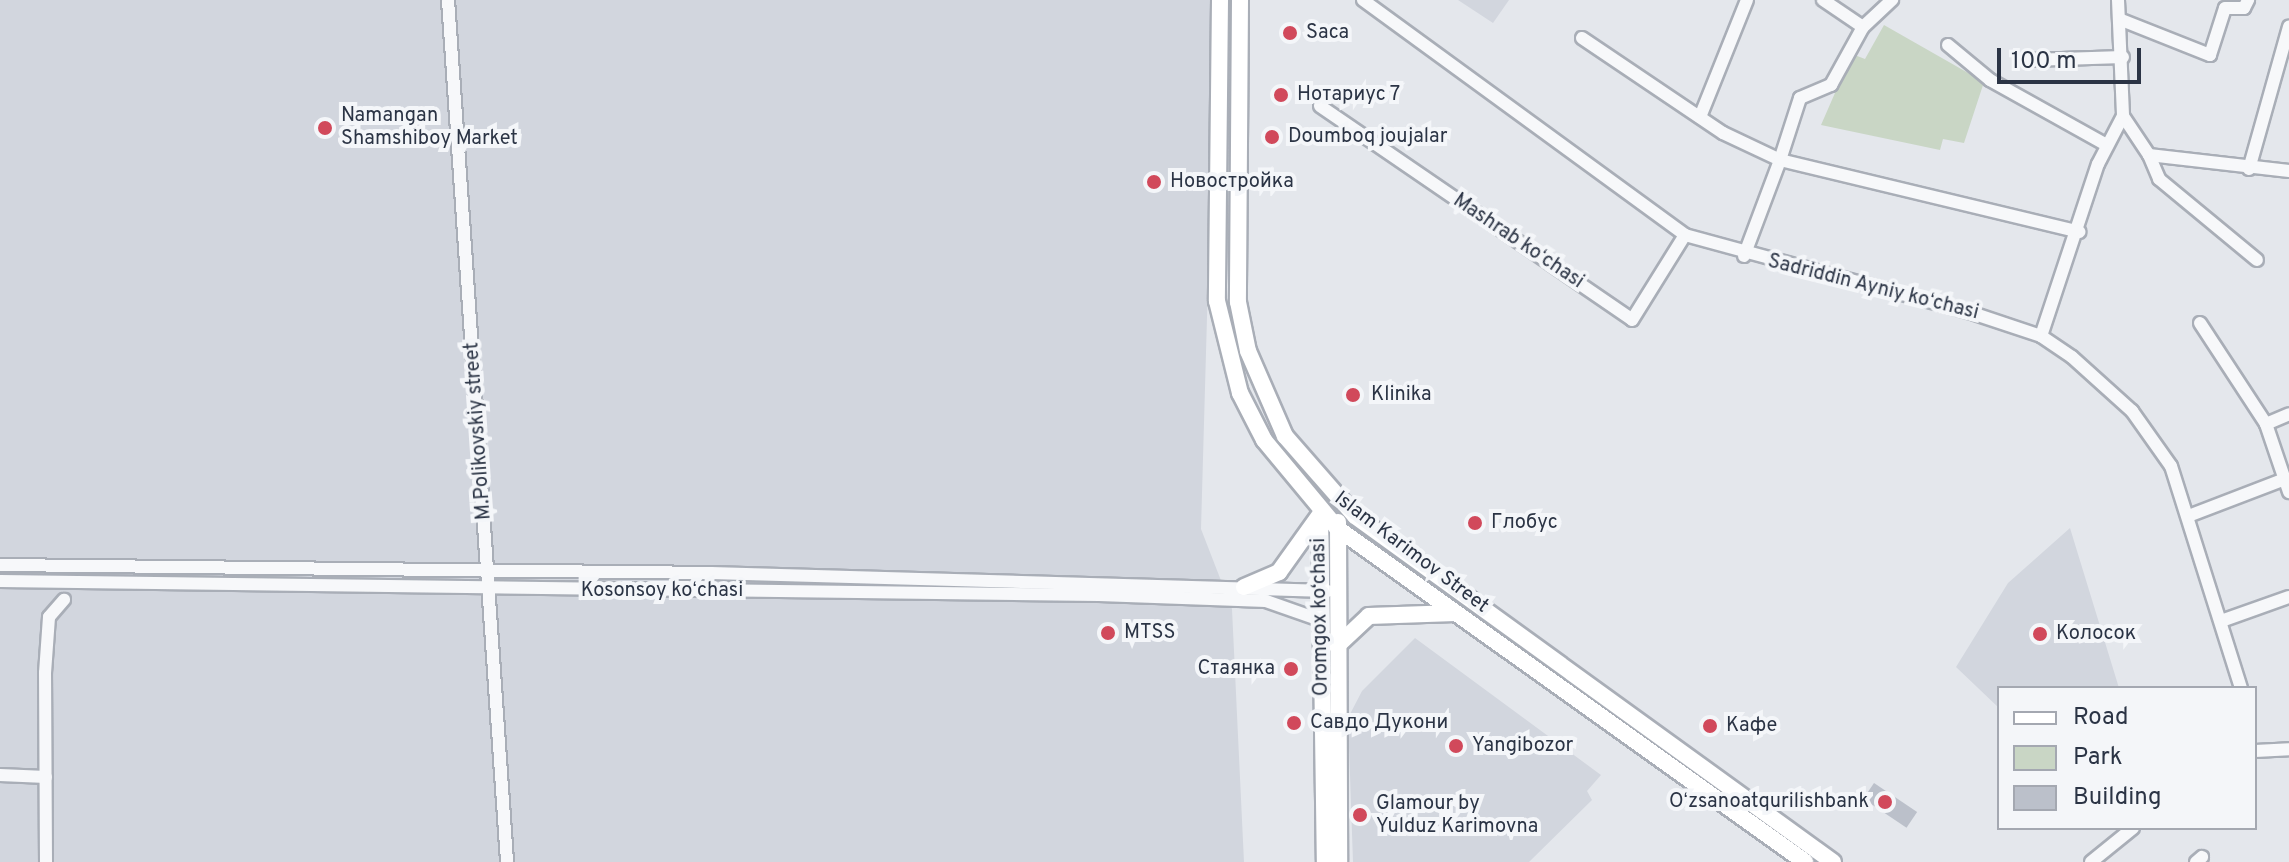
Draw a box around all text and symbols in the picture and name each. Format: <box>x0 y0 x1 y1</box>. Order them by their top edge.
place label: Saca <box>1306 21 1349 45</box>
marker: Saca <box>1281 24 1299 42</box>
scale bar <box>2001 32 2145 82</box>
text: 100 m <box>2011 47 2077 77</box>
place label: Нотариус 7 <box>1297 83 1401 107</box>
marker: Нотариус 7 <box>1272 86 1290 104</box>
place label: Namangan Shamshiboy Market <box>341 104 518 151</box>
marker: Namangan Shamshiboy Market <box>316 119 334 137</box>
place label: Doumboq joujalar <box>1288 125 1448 149</box>
marker: Doumboq joujalar <box>1263 128 1281 146</box>
place label: Новостройка <box>1170 170 1294 194</box>
marker: Новостройка <box>1145 173 1163 191</box>
street label: Mashrab koʻchasi <box>1448 189 1588 295</box>
street label: Sadriddin Ayniy koʻchasi <box>1765 250 1981 326</box>
street label: M.Polikovskiy street <box>461 341 497 521</box>
place label: Klinika <box>1371 383 1431 407</box>
marker: Klinika <box>1342 384 1364 406</box>
street label: Islam Karimov Street <box>1329 487 1493 619</box>
place label: Глобус <box>1491 511 1558 535</box>
marker: Глобус <box>1466 514 1484 532</box>
street label: Oromgox ko‘chasi <box>1308 538 1334 696</box>
street label: Kosonsoy koʻchasi <box>581 579 743 603</box>
place label: MTSS <box>1124 621 1175 645</box>
place label: Колосок <box>2056 622 2136 646</box>
marker: MTSS <box>1099 624 1117 642</box>
marker: Колосок <box>2031 625 2049 643</box>
place label: Стаянка <box>1197 657 1275 681</box>
marker: Стаянка <box>1282 660 1300 678</box>
legend <box>1997 686 2257 830</box>
text: Road <box>2073 703 2129 733</box>
place label: Савдо Дукони <box>1310 711 1448 735</box>
marker: Савдо Дукони <box>1285 714 1303 732</box>
place label: Кафе <box>1726 714 1777 738</box>
marker: Кафе <box>1701 717 1719 735</box>
place label: Yangibozor <box>1472 734 1573 758</box>
marker: Yangibozor <box>1447 737 1465 755</box>
text: Park <box>2073 743 2123 773</box>
text: Building <box>2073 783 2162 813</box>
place label: Oʻzsanoatqurilishbank <box>1669 790 1869 814</box>
place label: Glamour by Yulduz Karimovna <box>1376 792 1538 839</box>
marker: Oʻzsanoatqurilishbank <box>1876 793 1894 811</box>
marker: Glamour by Yulduz Karimovna <box>1351 806 1369 824</box>

